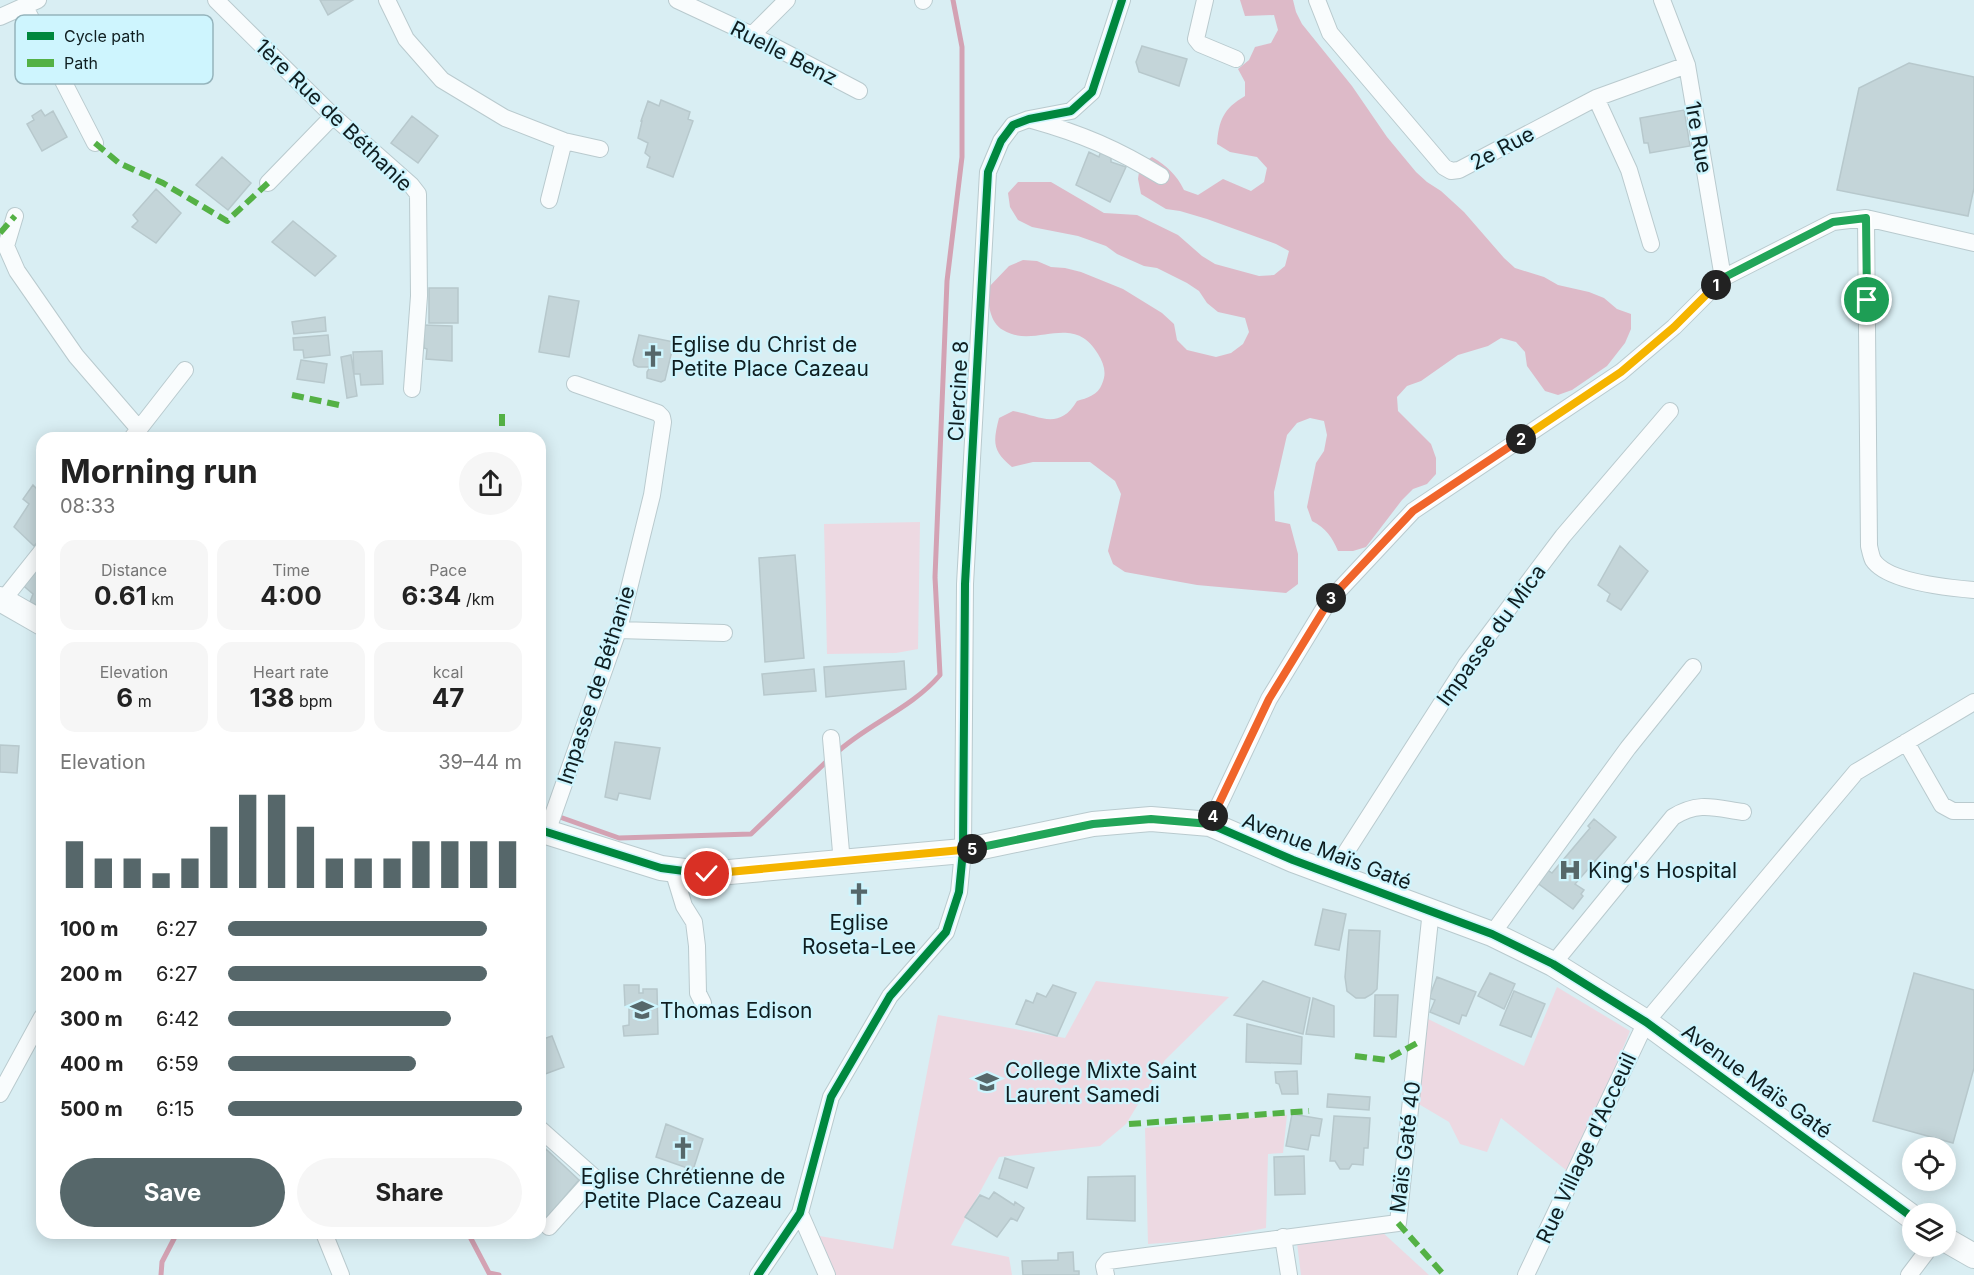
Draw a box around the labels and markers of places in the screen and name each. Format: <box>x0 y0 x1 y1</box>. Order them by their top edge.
pin: 1 <box>1701 270 1731 300</box>
pin <box>1841 274 1892 325</box>
place label: Eglise du Christ de Petite Place Cazeau <box>671 332 869 381</box>
church icon: Eglise du Christ de Petite Place Cazeau <box>640 343 666 369</box>
pin: 2 <box>1506 424 1536 454</box>
pin: 3 <box>1316 583 1346 613</box>
pin: 4 <box>1198 801 1228 831</box>
pin: 5 <box>957 834 987 864</box>
pin <box>681 848 732 899</box>
hospital icon: King's Hospital <box>1557 857 1583 883</box>
place label: King's Hospital <box>1588 858 1737 883</box>
church icon: Eglise Roseta-Lee <box>846 881 872 907</box>
place label: Eglise Roseta-Lee <box>802 910 916 959</box>
school or university icon: Thomas Edison <box>629 997 655 1023</box>
place label: Thomas Edison <box>660 998 812 1023</box>
place label: College Mixte Saint Laurent Samedi <box>1005 1058 1197 1107</box>
school or university icon: College Mixte Saint Laurent Samedi <box>974 1069 1000 1095</box>
church icon: Eglise Chrétienne de Petite Place Cazeau <box>670 1135 696 1161</box>
place label: Eglise Chrétienne de Petite Place Cazeau <box>581 1164 785 1213</box>

